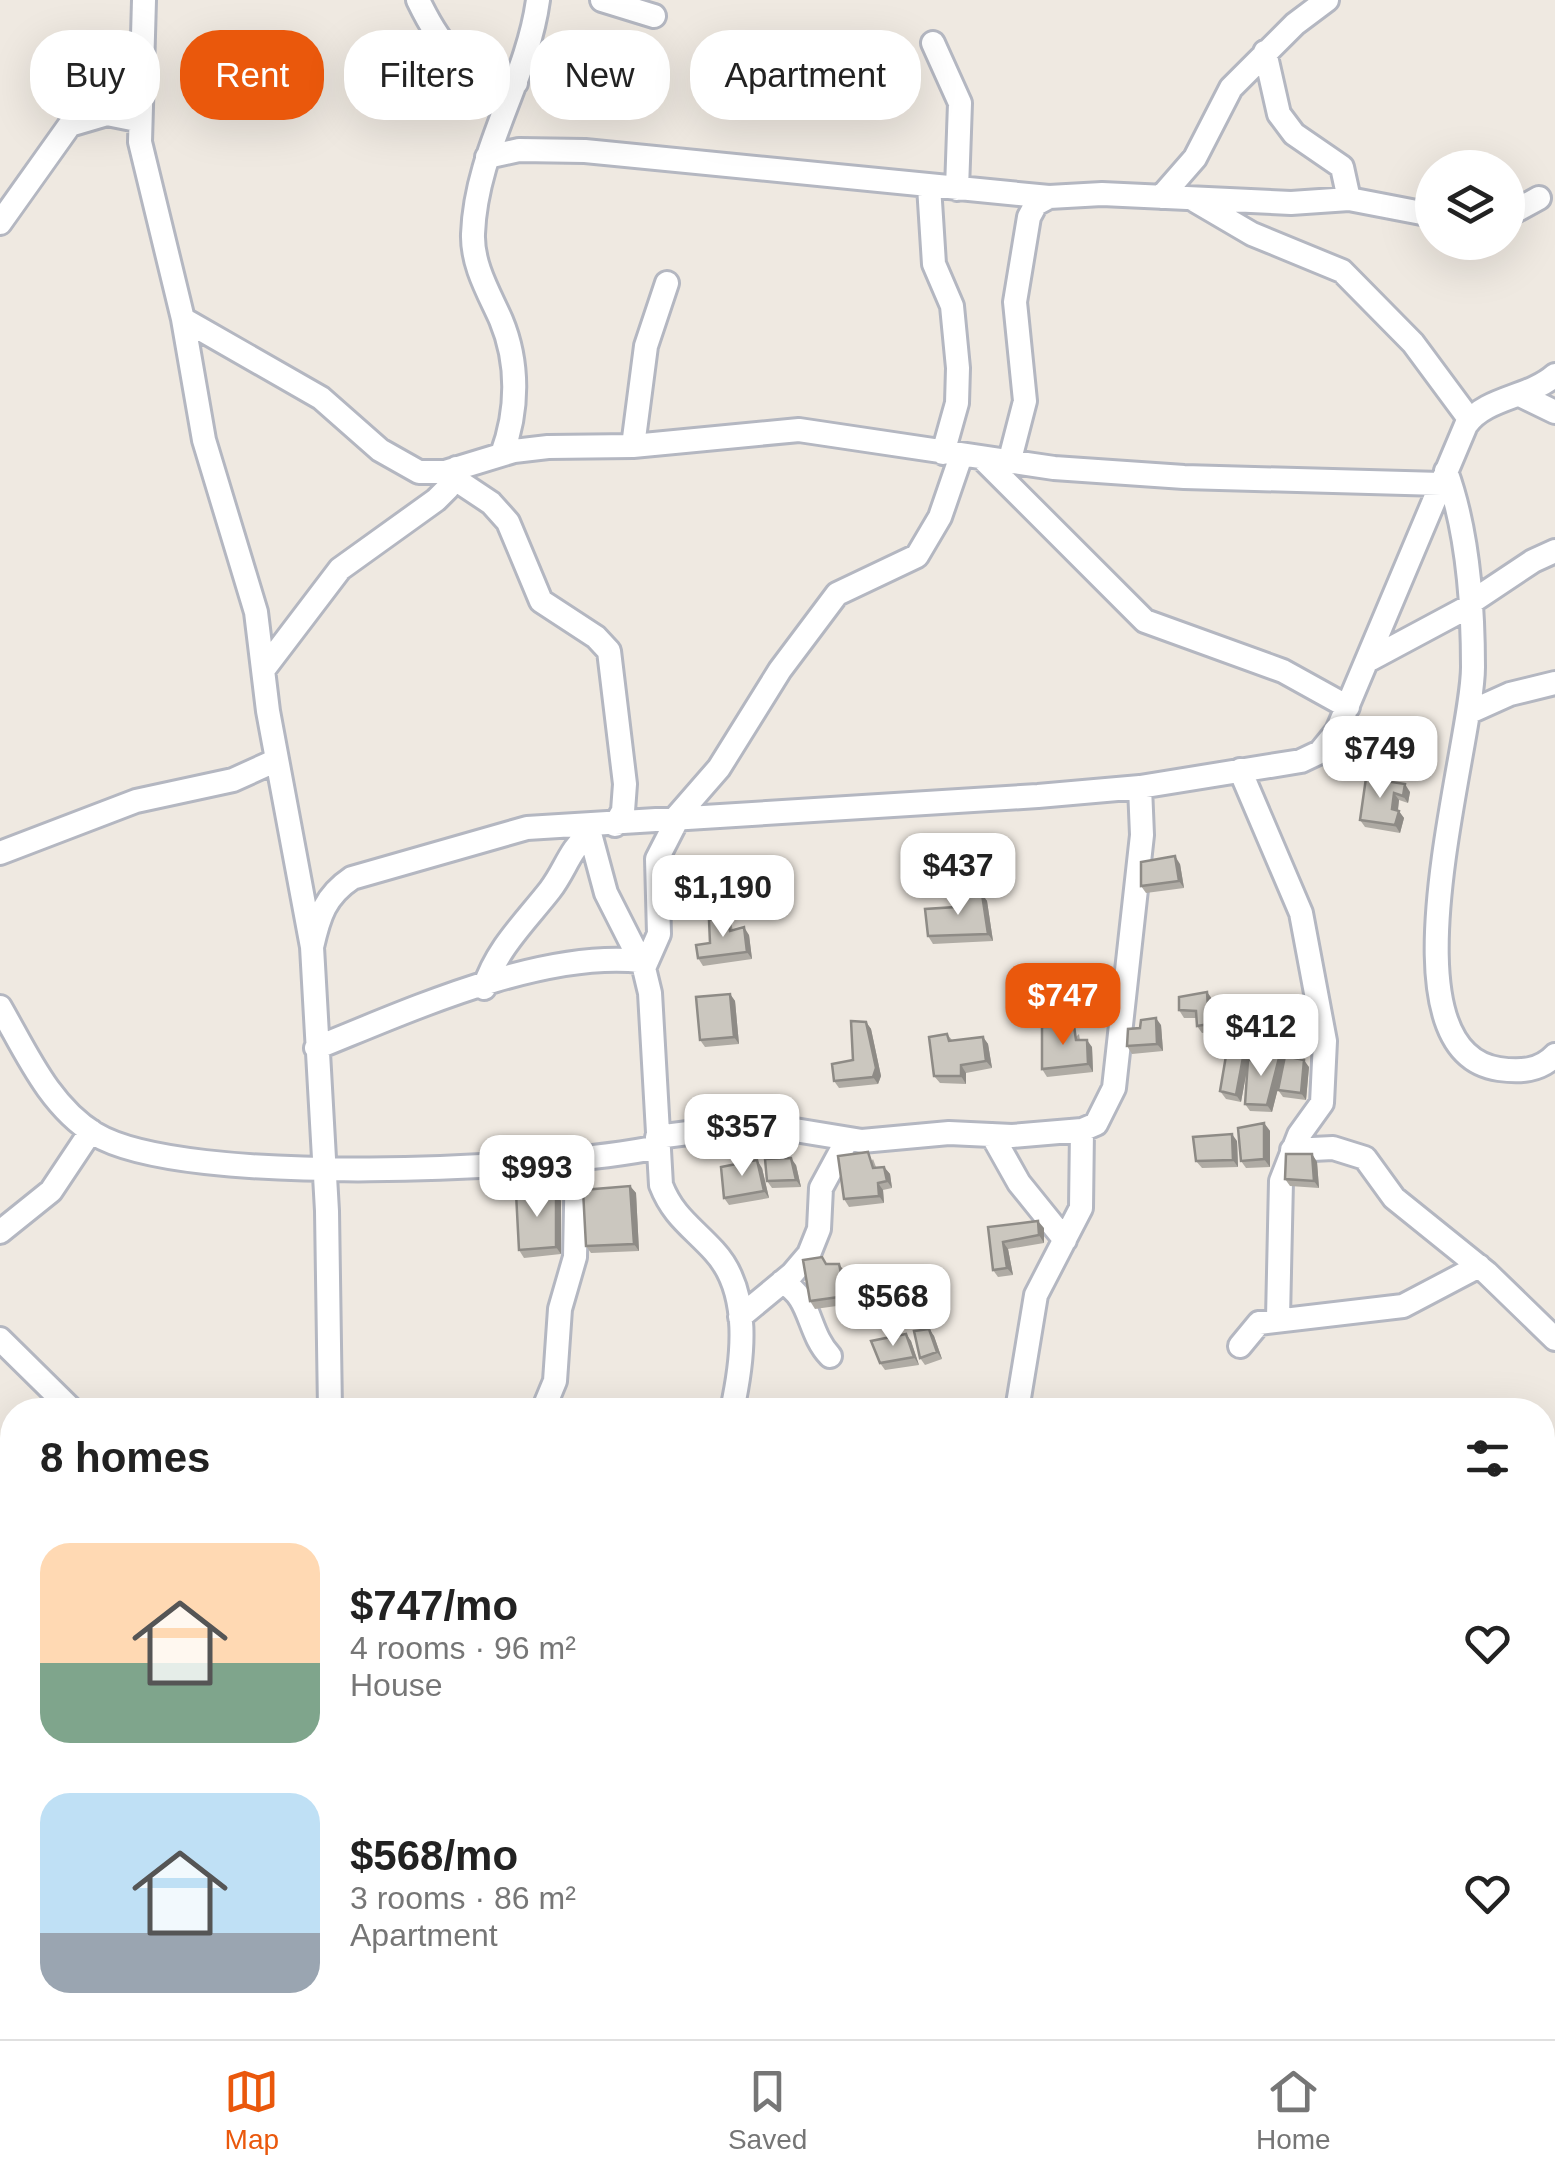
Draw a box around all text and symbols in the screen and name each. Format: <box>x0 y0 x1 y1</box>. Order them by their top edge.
chip: Buy <box>30 30 160 120</box>
chip: Rent <box>180 30 324 120</box>
chip: Filters <box>344 30 510 120</box>
chip: New <box>530 30 670 120</box>
chip: Apartment <box>690 30 921 120</box>
map controls <box>1415 150 1525 260</box>
button: layers <box>1415 150 1525 260</box>
pin: $749 <box>1321 716 1439 801</box>
text: $749 <box>1344 730 1416 766</box>
pin: $437 <box>899 833 1017 918</box>
text: $437 <box>922 847 994 883</box>
pin: $1,190 <box>642 855 804 940</box>
text: $1,190 <box>674 869 772 905</box>
pin: $747 <box>1004 963 1122 1048</box>
text: $747 <box>1027 977 1099 1013</box>
pin: $412 <box>1202 994 1320 1079</box>
text: $412 <box>1225 1008 1297 1044</box>
pin: $357 <box>683 1094 801 1179</box>
text: $357 <box>706 1108 778 1144</box>
pin: $993 <box>478 1135 596 1220</box>
text: $993 <box>501 1149 573 1185</box>
pin: $568 <box>834 1264 952 1349</box>
text: $568 <box>857 1278 929 1314</box>
icon: filters <box>1460 1431 1515 1486</box>
text: 8 homes <box>40 1434 210 1481</box>
text: $747/mo <box>350 1582 518 1629</box>
icon: home <box>120 1583 240 1703</box>
icon: heart <box>1460 1616 1515 1671</box>
text: 4 rooms · 96 m² <box>350 1630 576 1666</box>
text: House <box>350 1667 443 1703</box>
text: $568/mo <box>350 1832 518 1879</box>
icon: home <box>120 1833 240 1953</box>
icon: heart <box>1460 1866 1515 1921</box>
text: 3 rooms · 86 m² <box>350 1880 576 1916</box>
text: Apartment <box>350 1917 498 1953</box>
tab: Map <box>224 2064 279 2156</box>
tab: Saved <box>728 2064 807 2156</box>
tab: Home <box>1256 2064 1331 2156</box>

